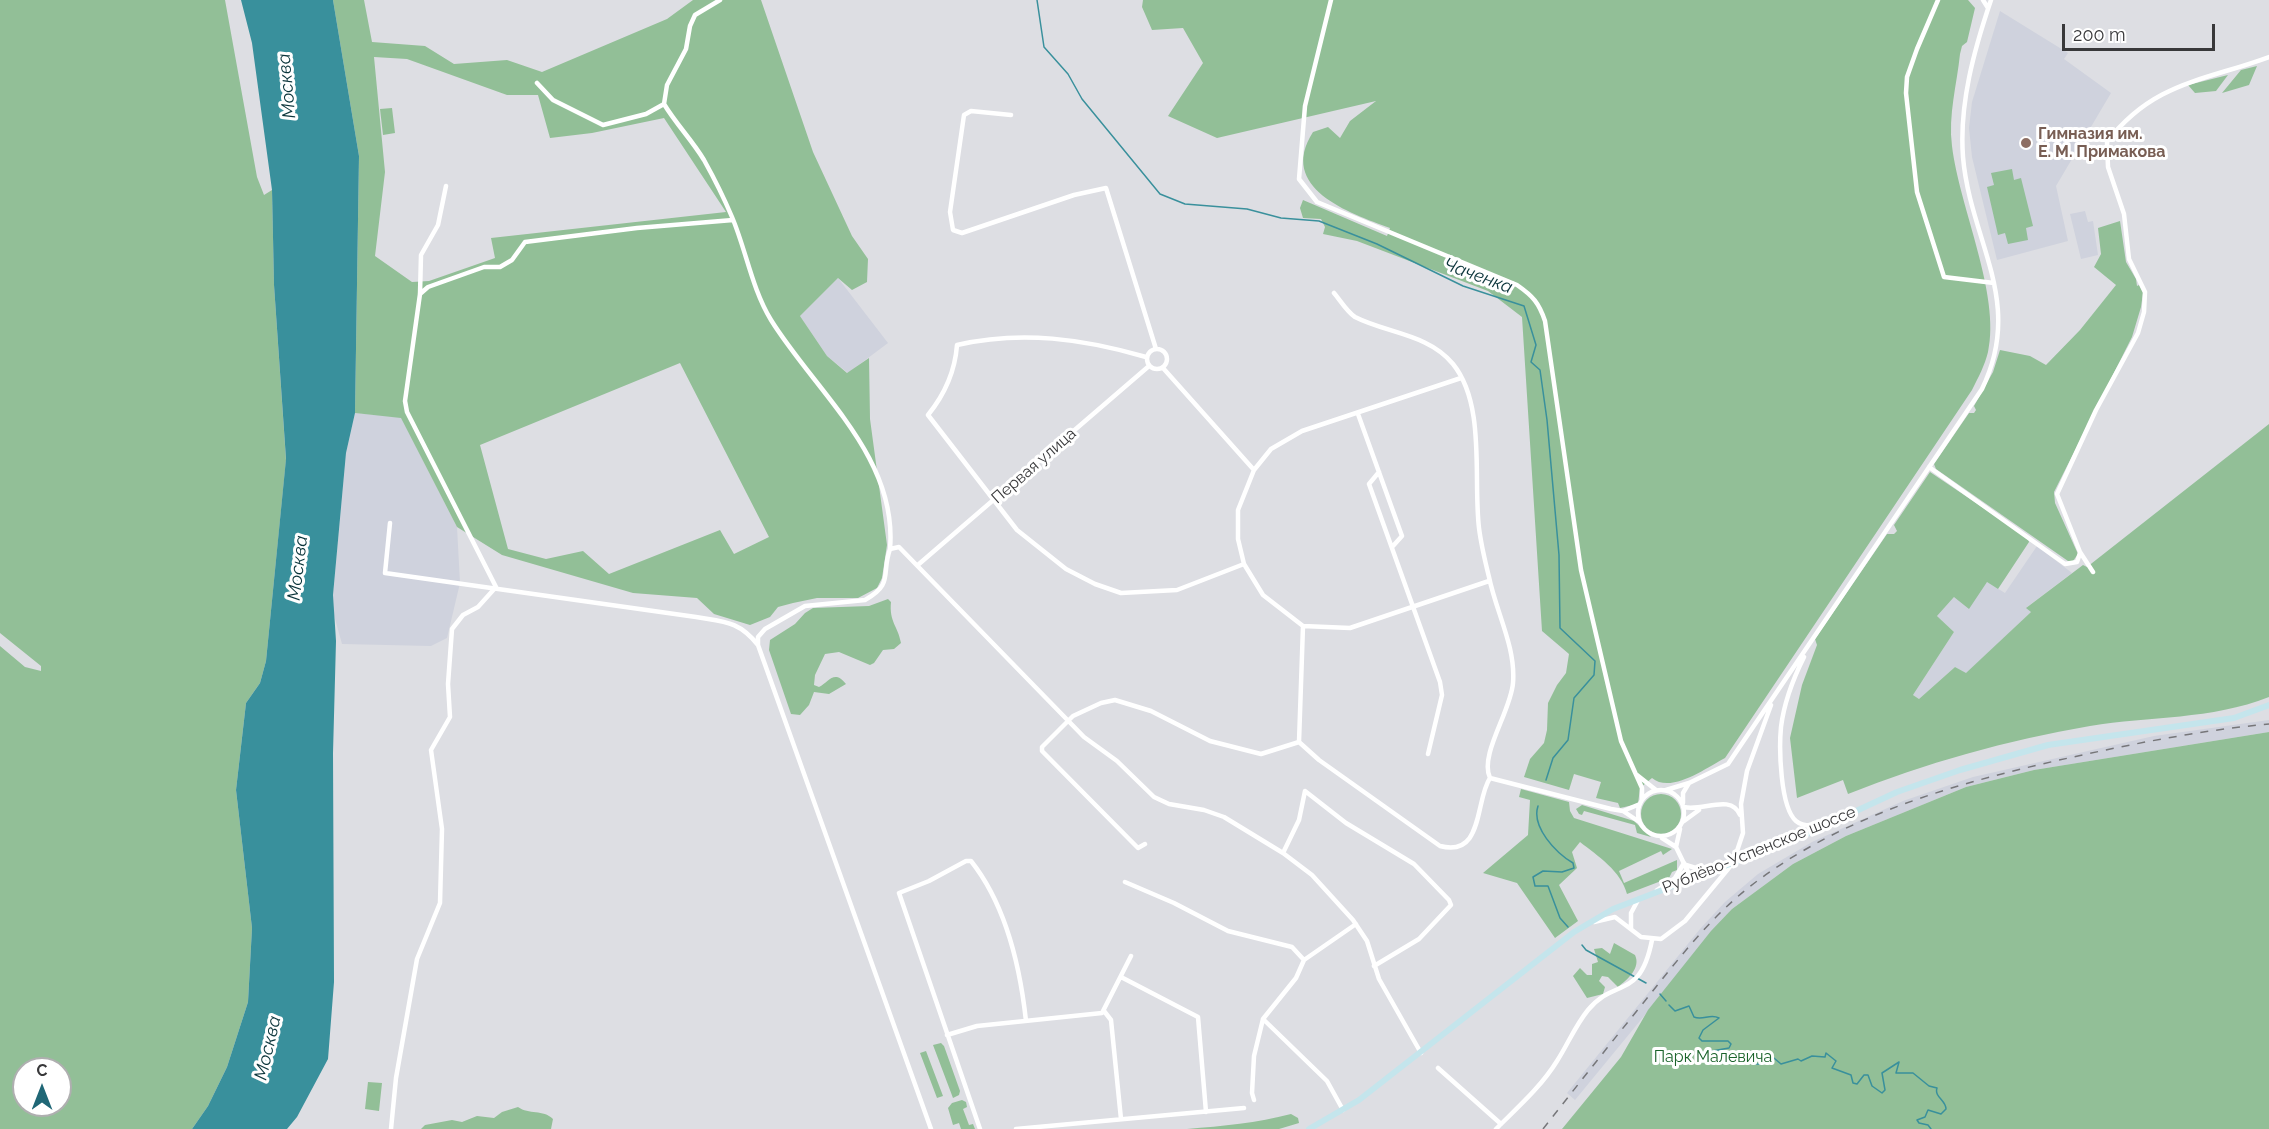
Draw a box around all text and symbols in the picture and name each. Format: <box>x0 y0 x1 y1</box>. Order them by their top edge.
scale bar <box>2065 12 2218 50</box>
text: 200 m <box>2073 24 2126 45</box>
water label: Москва <box>273 53 301 119</box>
place label: Гимназия им. Е. М. Примакова <box>2038 124 2165 162</box>
marker: Гимназия им. Е. М. Примакова <box>2019 136 2033 150</box>
water label: Чаченка <box>1441 254 1515 298</box>
street label: Первая улица <box>988 424 1080 508</box>
water label: Москва <box>283 534 313 602</box>
street label: Рублёво-Успенское шоссе <box>1659 802 1859 898</box>
water label: Москва <box>250 1014 286 1082</box>
park label: Парк Малевича <box>1654 1047 1772 1067</box>
north arrow <box>12 1057 72 1117</box>
text: С <box>37 1061 47 1080</box>

